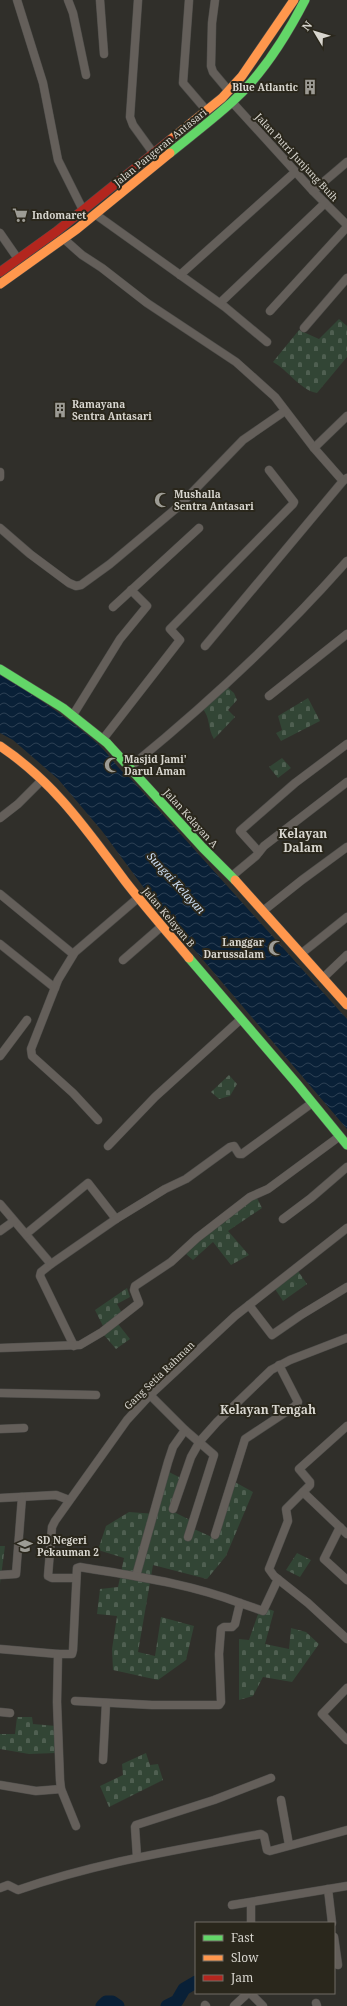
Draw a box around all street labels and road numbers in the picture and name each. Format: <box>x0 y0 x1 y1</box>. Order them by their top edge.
street label: Jalan Pangeran Antasari <box>110 105 210 189</box>
street label: Jalan Putri Junjung Buih <box>252 109 342 205</box>
street label: Jalan Kelayan A <box>160 785 222 851</box>
street label: Jalan Kelayan B <box>139 883 198 950</box>
street label: Gang Setia Rahman <box>121 1337 198 1412</box>

